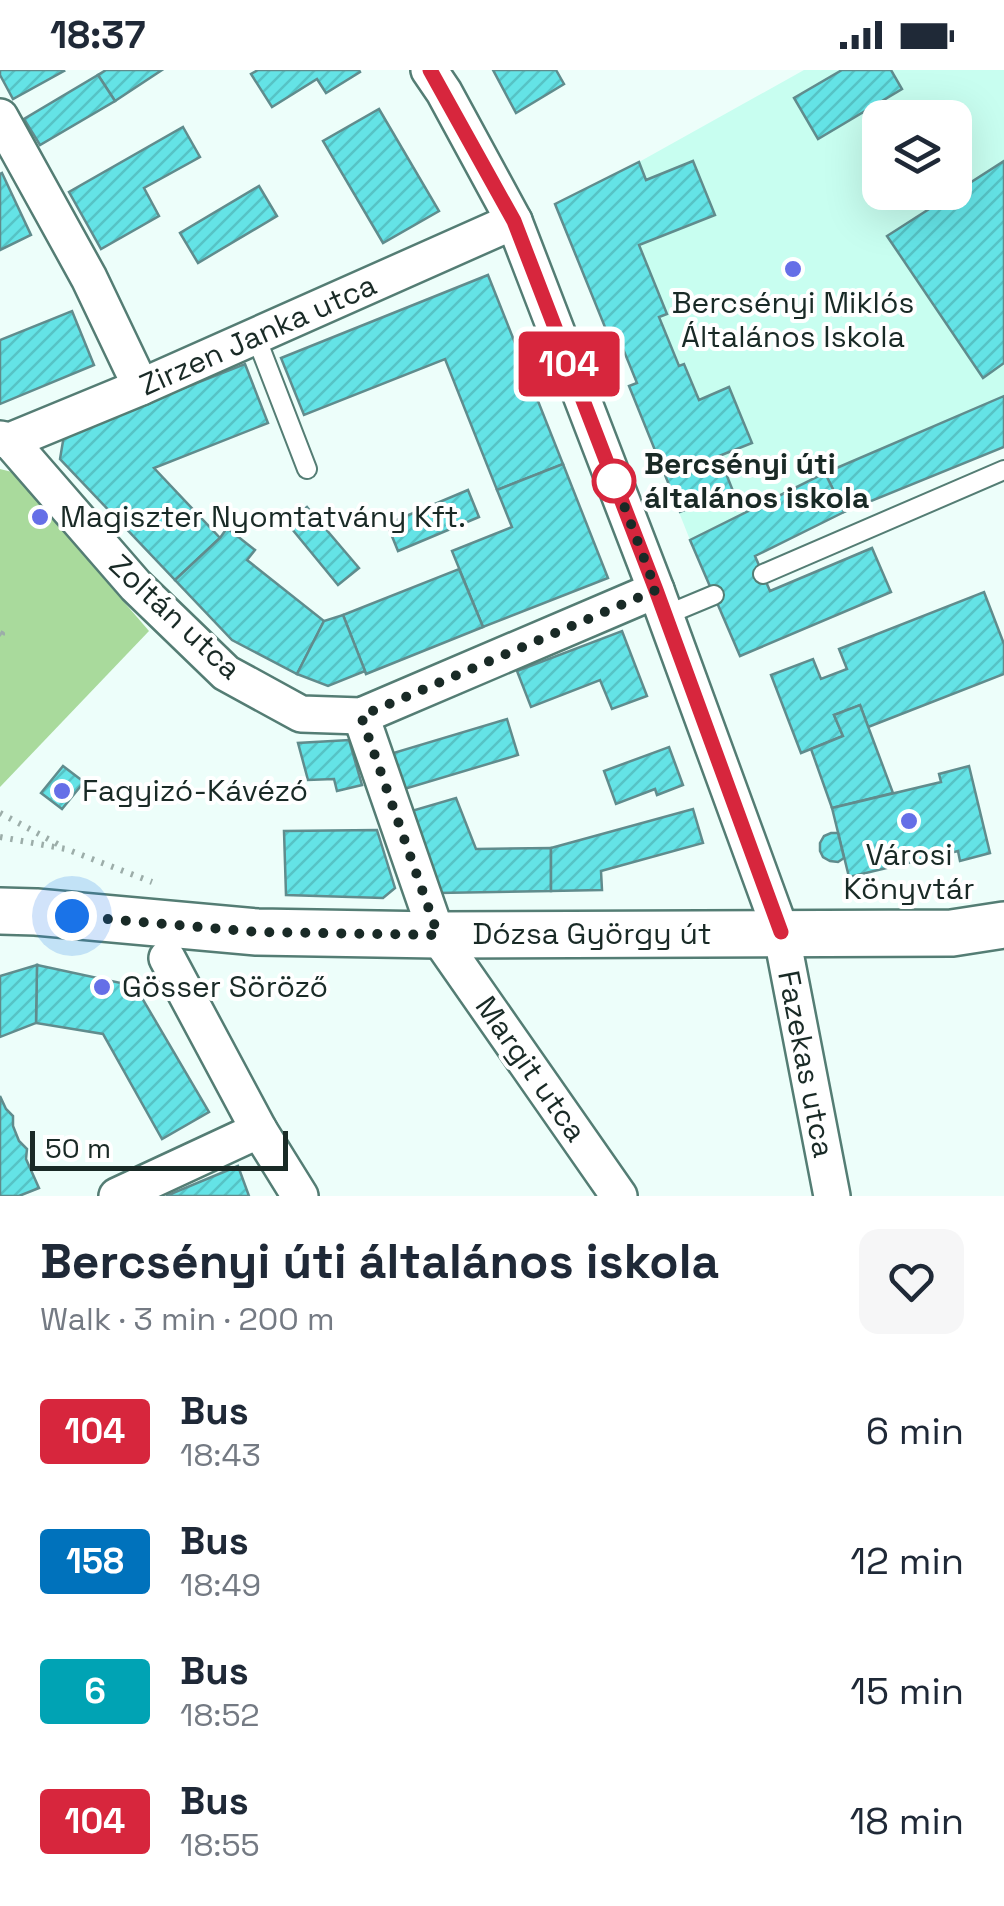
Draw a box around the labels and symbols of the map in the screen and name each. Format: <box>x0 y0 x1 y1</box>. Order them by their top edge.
marker: Bercsényi Miklós Általános Iskola <box>782 258 804 280</box>
street label: Zirzen Janka utca <box>133 265 382 404</box>
place label: Bercsényi Miklós Általános Iskola <box>672 283 914 356</box>
line badge: 104 <box>512 332 626 396</box>
place label: Bercsényi úti általános iskola <box>644 444 869 517</box>
marker: Bercsényi úti általános iskola <box>593 460 635 502</box>
place label: Magiszter Nyomtatvány Kft. <box>60 497 466 536</box>
marker: Magiszter Nyomtatvány Kft. <box>29 506 51 528</box>
street label: Zoltán utca <box>101 546 250 688</box>
place label: Fagyizó-Kávézó <box>82 771 308 810</box>
marker: Fagyizó-Kávézó <box>51 780 73 802</box>
marker: Városi Könyvtár <box>898 810 920 832</box>
place label: Városi Könyvtár <box>843 835 975 908</box>
your location <box>47 891 97 941</box>
street label: Dózsa György út <box>472 914 712 953</box>
place label: Gösser Söröző <box>122 967 328 1006</box>
street label: Fazekas utca <box>769 967 844 1161</box>
marker: Gösser Söröző <box>91 976 113 998</box>
street label: Margit utca <box>467 988 596 1149</box>
scale bar <box>30 1126 288 1170</box>

